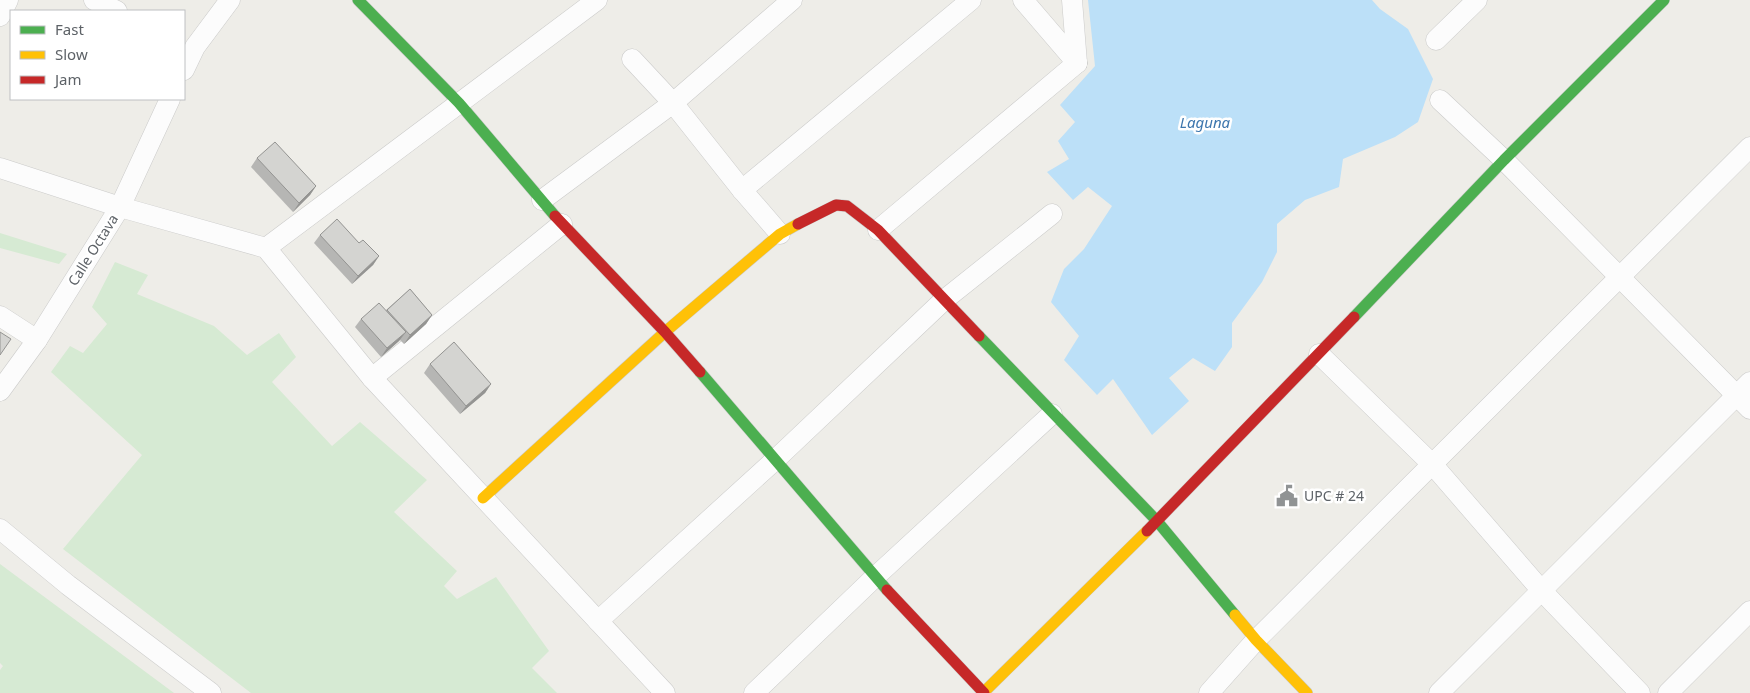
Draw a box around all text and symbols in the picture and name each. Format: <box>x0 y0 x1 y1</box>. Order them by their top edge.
legend <box>10 10 185 100</box>
text: Fast <box>55 19 84 39</box>
text: Slow <box>55 44 88 64</box>
text: Jam <box>53 69 82 89</box>
water label: Laguna <box>1180 112 1231 132</box>
street label: Calle Octava <box>63 210 122 289</box>
public building icon: UPC # 24 <box>1274 483 1300 509</box>
place label: UPC # 24 <box>1304 486 1364 505</box>

